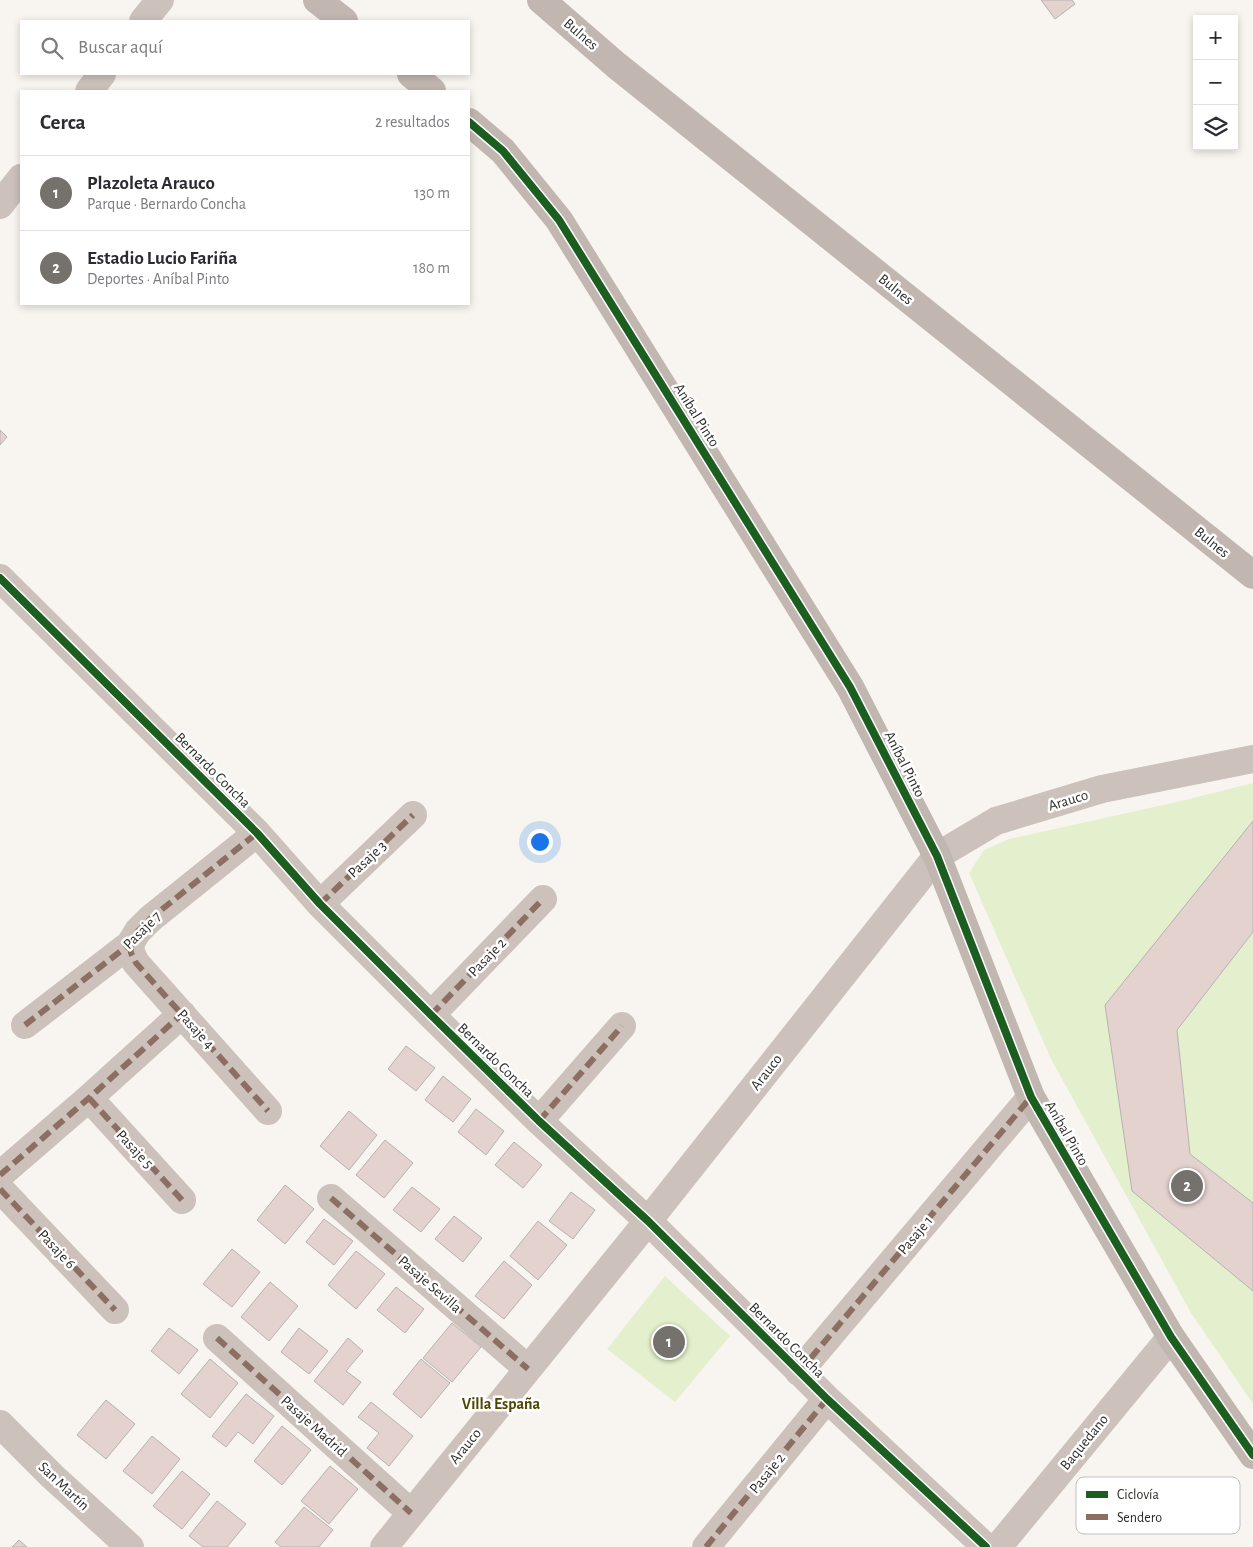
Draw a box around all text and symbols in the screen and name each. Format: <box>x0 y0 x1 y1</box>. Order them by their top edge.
map controls <box>1193 15 1238 150</box>
button: + <box>1193 15 1238 60</box>
street label: Bulnes <box>561 16 601 53</box>
search box <box>20 20 470 75</box>
icon: search <box>38 34 66 62</box>
text: Buscar aquí <box>78 38 163 57</box>
button: − <box>1193 60 1238 105</box>
button: layers <box>1193 105 1238 150</box>
text: Cerca <box>40 112 86 133</box>
text: 2 resultados <box>375 114 450 130</box>
text: Plazoleta Arauco <box>87 174 215 193</box>
text: 1 <box>53 185 59 201</box>
text: 130 m <box>414 185 450 201</box>
text: Parque · Bernardo Concha <box>87 196 246 212</box>
text: Estadio Lucio Fariña <box>87 249 237 268</box>
text: 2 <box>52 260 60 276</box>
text: 180 m <box>413 260 450 276</box>
text: Deportes · Aníbal Pinto <box>87 271 229 287</box>
street label: Bulnes <box>876 271 916 308</box>
street label: Aníbal Pinto <box>671 381 722 450</box>
street label: Bulnes <box>1192 524 1232 561</box>
street label: Aníbal Pinto <box>882 729 928 800</box>
street label: Bernardo Concha <box>172 730 253 811</box>
street label: Arauco <box>1046 787 1090 814</box>
your location <box>527 829 553 855</box>
street label: Pasaje 3 <box>345 838 389 881</box>
street label: Pasaje 7 <box>121 909 164 952</box>
street label: Pasaje 2 <box>466 935 509 979</box>
street label: Pasaje 4 <box>174 1007 217 1052</box>
street label: Bernardo Concha <box>455 1020 537 1100</box>
street label: Arauco <box>748 1052 785 1093</box>
street label: Aníbal Pinto <box>1042 1098 1091 1168</box>
street label: Pasaje 5 <box>113 1127 156 1171</box>
pin: 2 <box>1171 1167 1203 1205</box>
street label: Pasaje 1 <box>895 1213 936 1258</box>
street label: Pasaje 6 <box>35 1227 78 1272</box>
street label: Pasaje Sevilla <box>395 1253 464 1316</box>
street label: Bernardo Concha <box>746 1300 827 1381</box>
pin: 1 <box>653 1323 685 1361</box>
street label: Pasaje Madrid <box>278 1393 350 1460</box>
district label: Villa España <box>462 1396 541 1412</box>
street label: Baquedano <box>1058 1412 1111 1473</box>
street label: Arauco <box>447 1426 484 1467</box>
street label: Pasaje 2 <box>747 1450 788 1496</box>
street label: San Martín <box>35 1459 92 1513</box>
legend <box>1076 1477 1240 1534</box>
text: Ciclovía <box>1117 1488 1160 1502</box>
text: Sendero <box>1117 1511 1162 1525</box>

